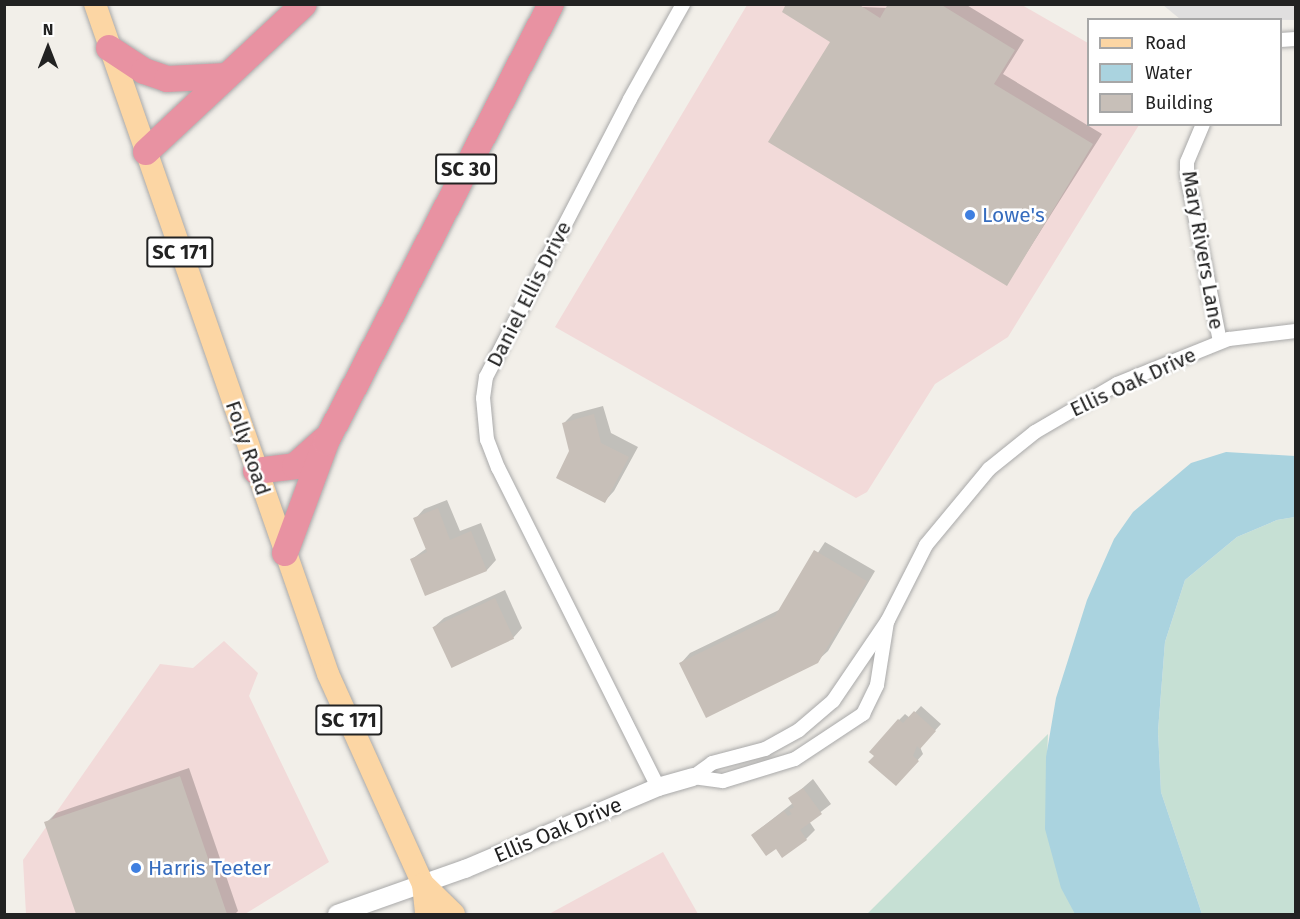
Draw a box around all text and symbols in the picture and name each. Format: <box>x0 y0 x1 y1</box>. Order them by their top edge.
north arrow <box>18 18 78 78</box>
legend <box>1087 18 1282 126</box>
text: N <box>43 20 53 39</box>
text: Road <box>1145 32 1187 54</box>
text: Water <box>1145 62 1192 84</box>
text: Building <box>1145 92 1212 114</box>
road number: SC 30 <box>434 152 498 186</box>
street label: Mary Rivers Lane <box>1177 169 1229 331</box>
place label: Lowe's <box>982 202 1045 228</box>
marker: Lowe's <box>963 208 977 222</box>
street label: Daniel Ellis Drive <box>481 217 577 371</box>
road number: SC 171 <box>146 235 214 269</box>
street label: Ellis Oak Drive <box>1066 342 1200 422</box>
street label: Folly Road <box>220 397 276 499</box>
road number: SC 171 <box>314 703 384 737</box>
street label: Ellis Oak Drive <box>490 792 626 868</box>
place label: Harris Teeter <box>148 855 271 881</box>
marker: Harris Teeter <box>129 861 143 875</box>

